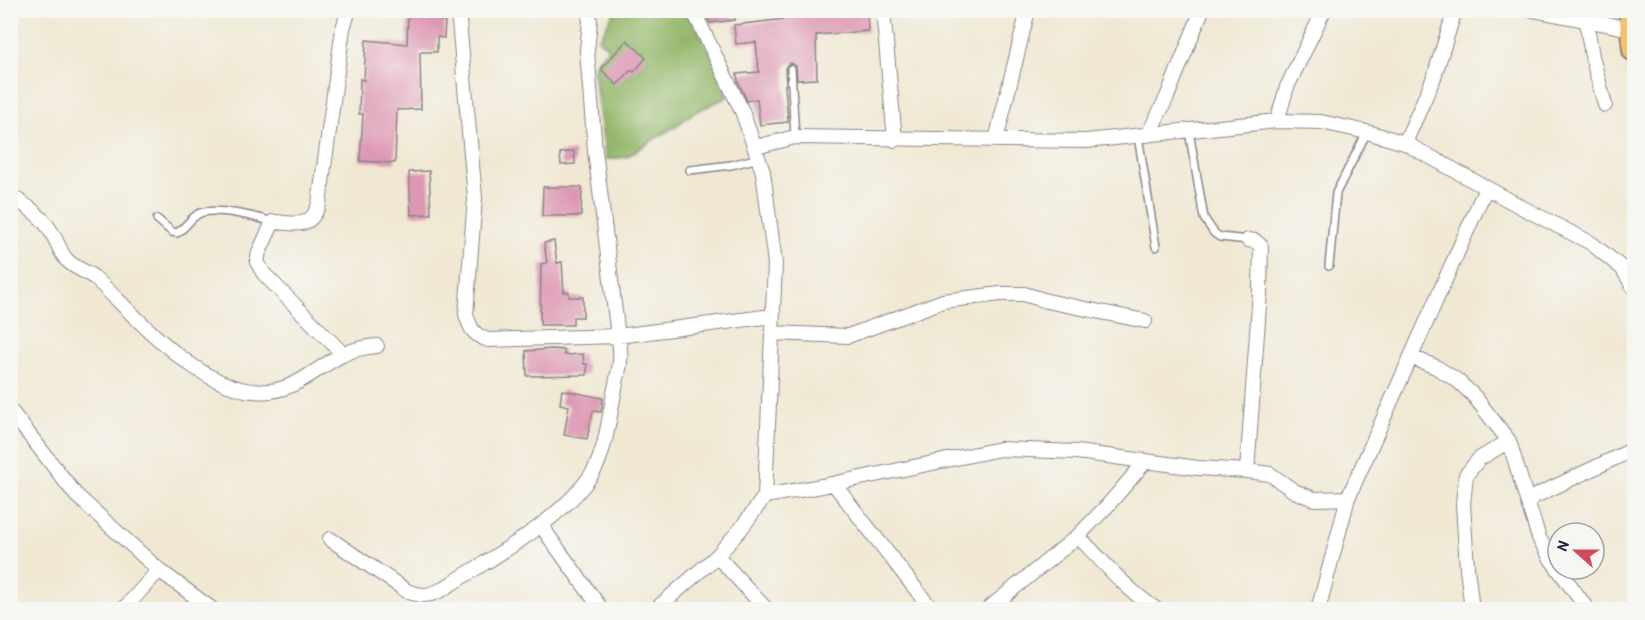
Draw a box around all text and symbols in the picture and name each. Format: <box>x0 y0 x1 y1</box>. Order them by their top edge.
north arrow <box>1546 521 1606 581</box>
text: N <box>1550 537 1574 554</box>

